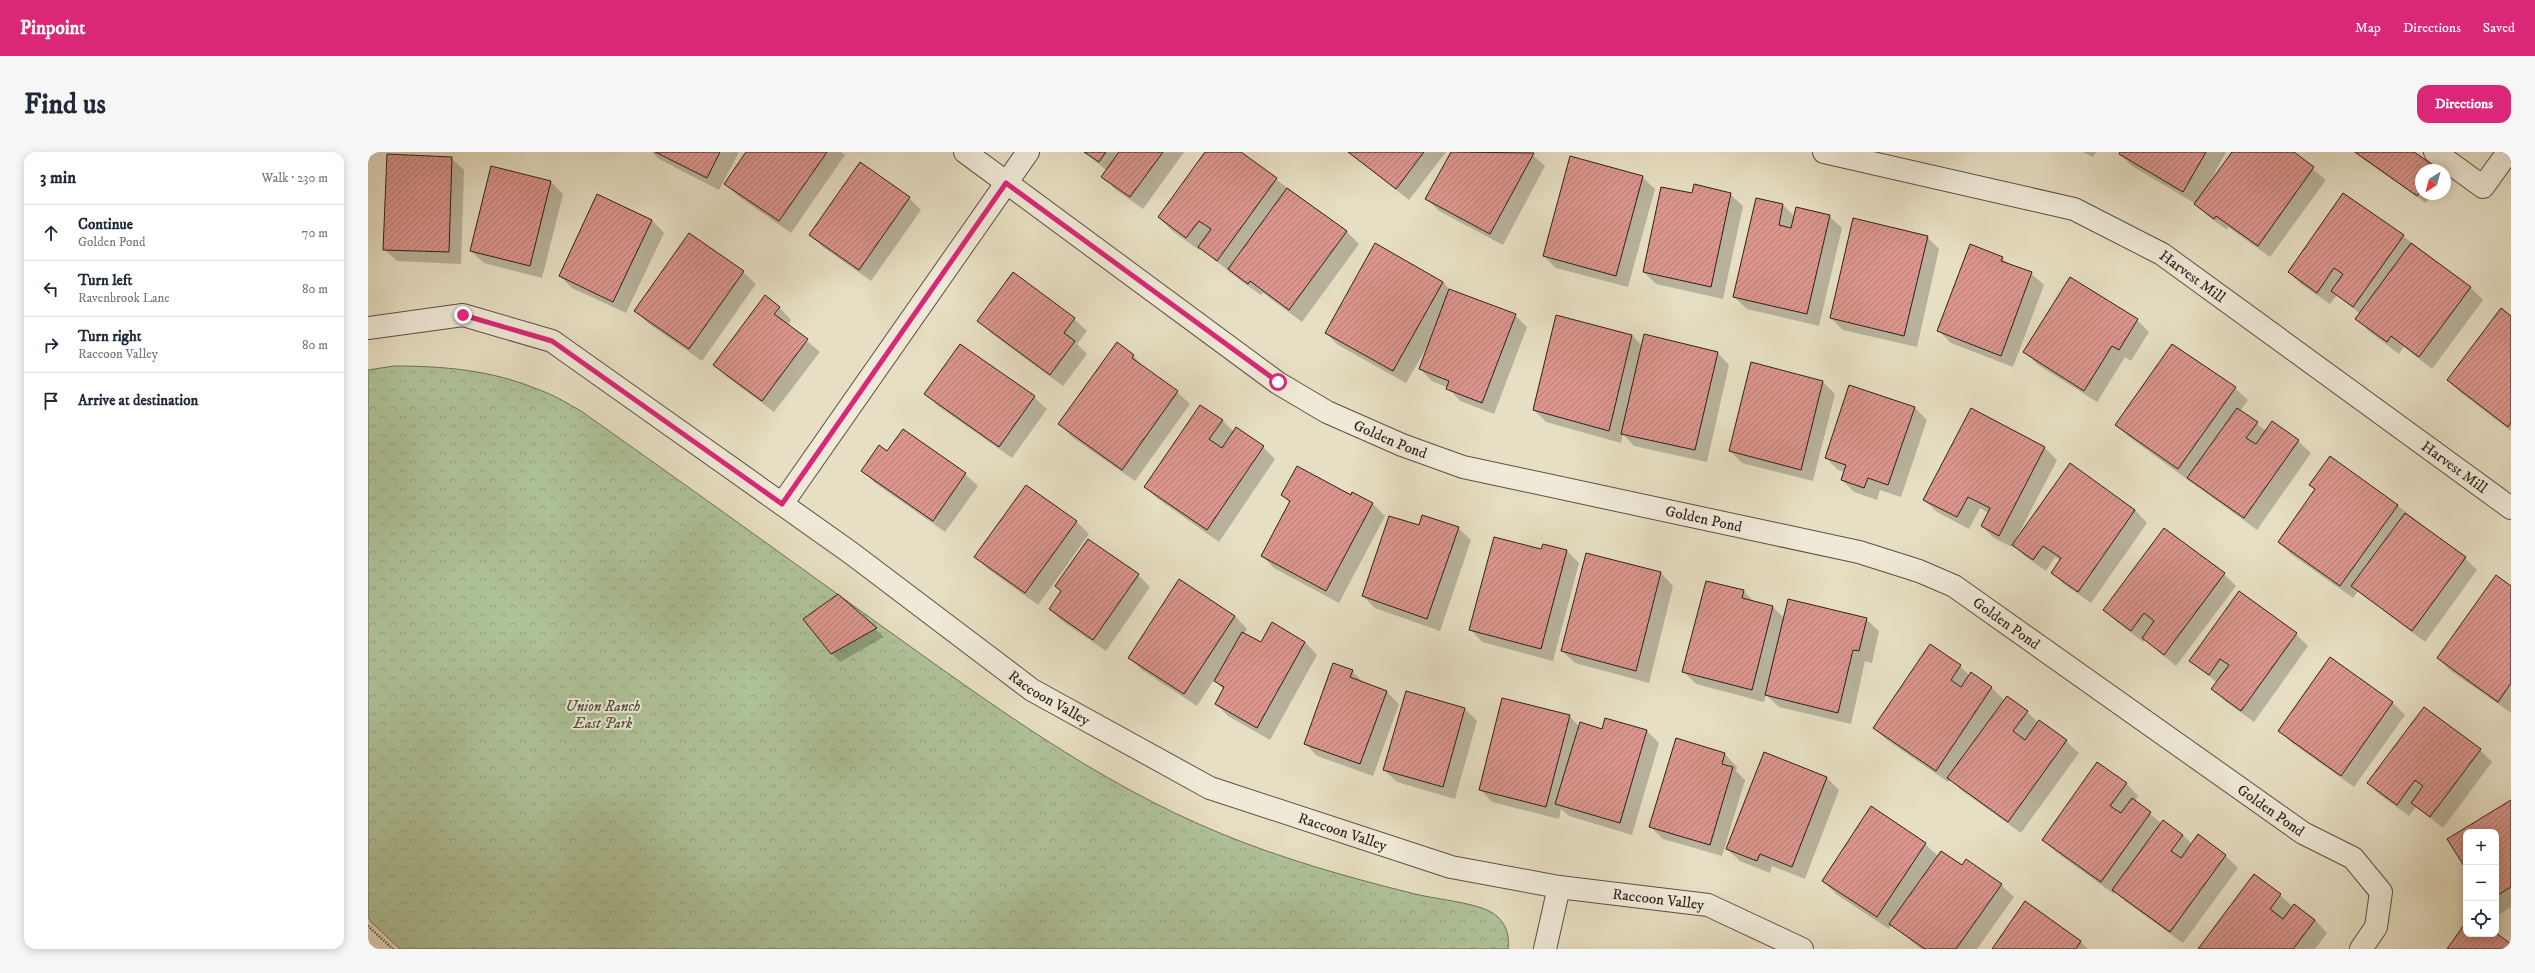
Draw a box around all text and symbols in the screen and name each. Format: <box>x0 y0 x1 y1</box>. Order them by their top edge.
text: Pinpoint <box>20 17 85 40</box>
text: Map <box>2355 19 2381 37</box>
text: Directions <box>2403 19 2461 37</box>
text: Saved <box>2483 19 2515 37</box>
button: Directions <box>2417 85 2511 123</box>
text: Find us <box>24 87 106 122</box>
north arrow <box>2415 164 2451 200</box>
text: 3 min <box>40 167 76 189</box>
text: Walk · 230 m <box>262 170 328 186</box>
text: Continue <box>78 215 133 234</box>
icon: ahead <box>40 222 62 244</box>
text: 70 m <box>302 225 328 241</box>
text: Golden Pond <box>78 234 146 250</box>
street label: Harvest Mill <box>2155 246 2229 307</box>
text: Turn left <box>78 271 132 290</box>
icon: left <box>40 278 62 300</box>
text: 80 m <box>302 281 328 297</box>
text: Ravenbrook Lane <box>78 290 170 306</box>
route end <box>454 306 472 324</box>
text: Turn right <box>78 327 141 346</box>
icon: right <box>40 334 62 356</box>
text: 80 m <box>302 337 328 353</box>
text: Raccoon Valley <box>78 346 158 362</box>
route start <box>1269 373 1287 391</box>
icon: arrive <box>40 390 62 412</box>
text: Arrive at destination <box>78 391 198 410</box>
street label: Golden Pond <box>1350 416 1430 463</box>
street label: Harvest Mill <box>2417 437 2491 498</box>
street label: Golden Pond <box>1664 502 1744 537</box>
street label: Golden Pond <box>1969 593 2044 654</box>
street label: Raccoon Valley <box>1004 666 1094 731</box>
park label: Union Ranch East Park <box>566 697 641 733</box>
street label: Golden Pond <box>2233 780 2308 841</box>
street label: Raccoon Valley <box>1296 809 1390 856</box>
map controls <box>2463 829 2499 937</box>
button: + <box>2463 829 2499 865</box>
button: − <box>2463 865 2499 901</box>
street label: Raccoon Valley <box>1612 885 1706 915</box>
button: locate <box>2463 901 2499 937</box>

